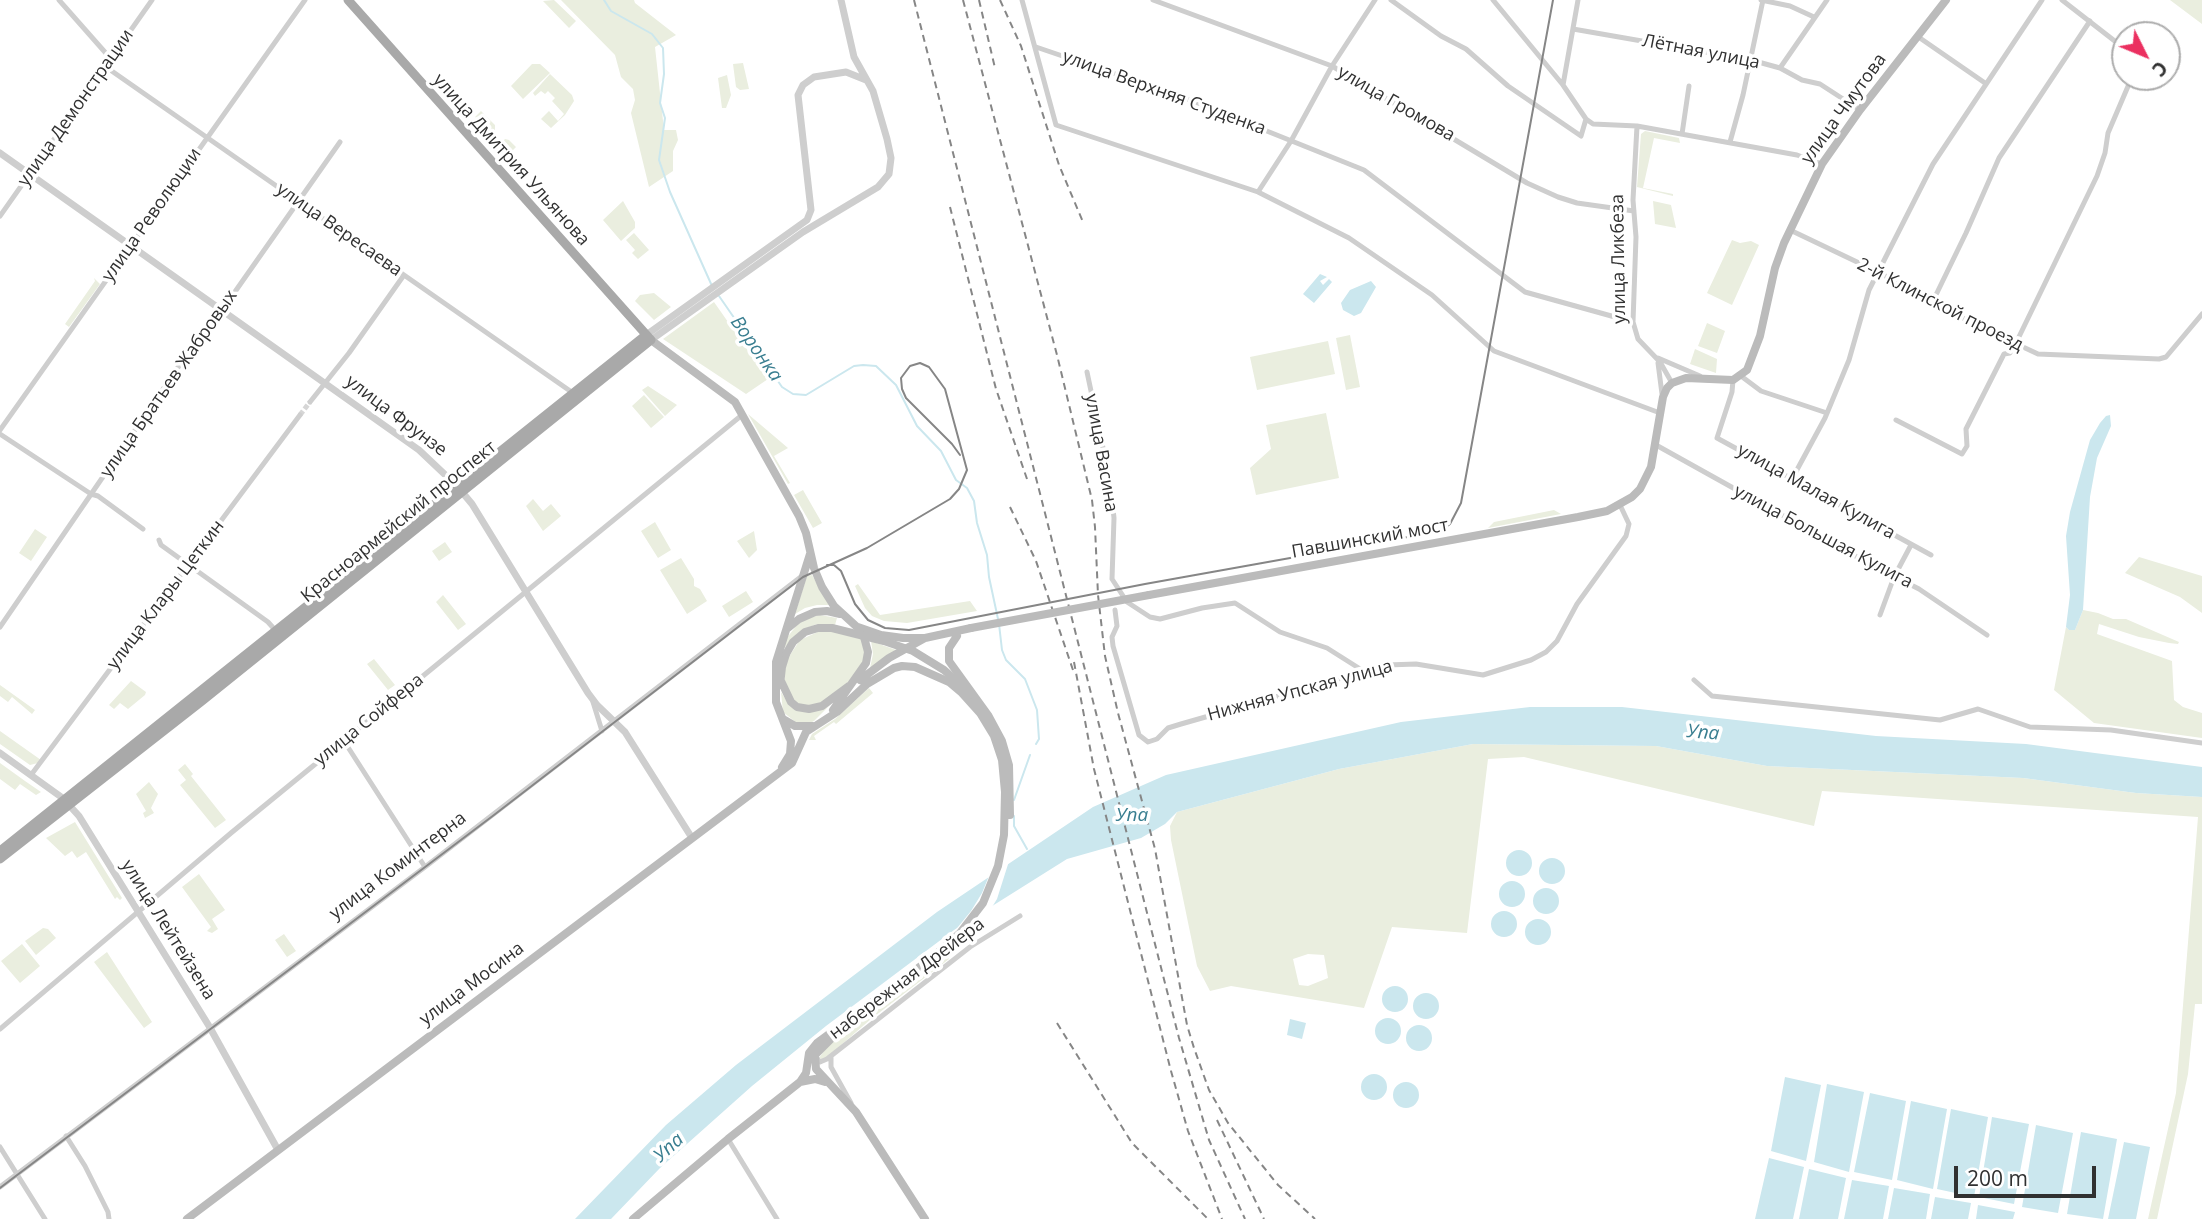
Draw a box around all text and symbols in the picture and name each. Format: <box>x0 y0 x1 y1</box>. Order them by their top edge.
north arrow <box>2111 21 2181 91</box>
street label: улица Демонстрации <box>14 25 138 191</box>
street label: Лётная улица <box>1640 30 1762 74</box>
street label: улица Верхняя Cтуденка <box>1059 46 1269 140</box>
street label: улица Чмутова <box>1797 50 1891 168</box>
text: С <box>2146 56 2174 82</box>
street label: улица Громова <box>1333 62 1459 146</box>
street label: улица Дмитрия Ульянова <box>428 70 594 250</box>
street label: улица Революции <box>98 144 206 286</box>
street label: улица Вересаева <box>272 179 406 281</box>
street label: улица Ликбеза <box>1607 194 1631 324</box>
street label: 2-й Клинской проезд <box>1853 254 2027 356</box>
street label: улица Братьев Жабровых <box>96 286 242 482</box>
water label: Воронка <box>725 312 787 386</box>
street label: улица Фрунзе <box>341 371 451 461</box>
street label: улица Васина <box>1080 392 1122 514</box>
street label: Красноармейский проспект <box>297 437 501 607</box>
street label: улица Малая Кулига <box>1733 440 1899 544</box>
street label: улица Большая Кулига <box>1730 481 1916 593</box>
street label: Павшинский мост <box>1290 515 1450 563</box>
street label: улица Клары Цеткин <box>103 516 229 674</box>
street label: Нижняя Упская улица <box>1205 656 1395 726</box>
street label: улица Сойфера <box>310 669 428 771</box>
water label: Упа <box>1686 720 1720 746</box>
water label: Упа <box>1116 805 1148 827</box>
street label: улица Коминтерна <box>325 808 471 924</box>
street label: улица Лейтейзена <box>116 856 220 1004</box>
street label: набережная Дрейера <box>825 914 989 1044</box>
street label: улица Мосина <box>416 938 528 1030</box>
water label: Упа <box>649 1129 689 1167</box>
scale bar <box>1957 1152 2099 1196</box>
text: 200 m <box>1967 1164 2028 1192</box>

